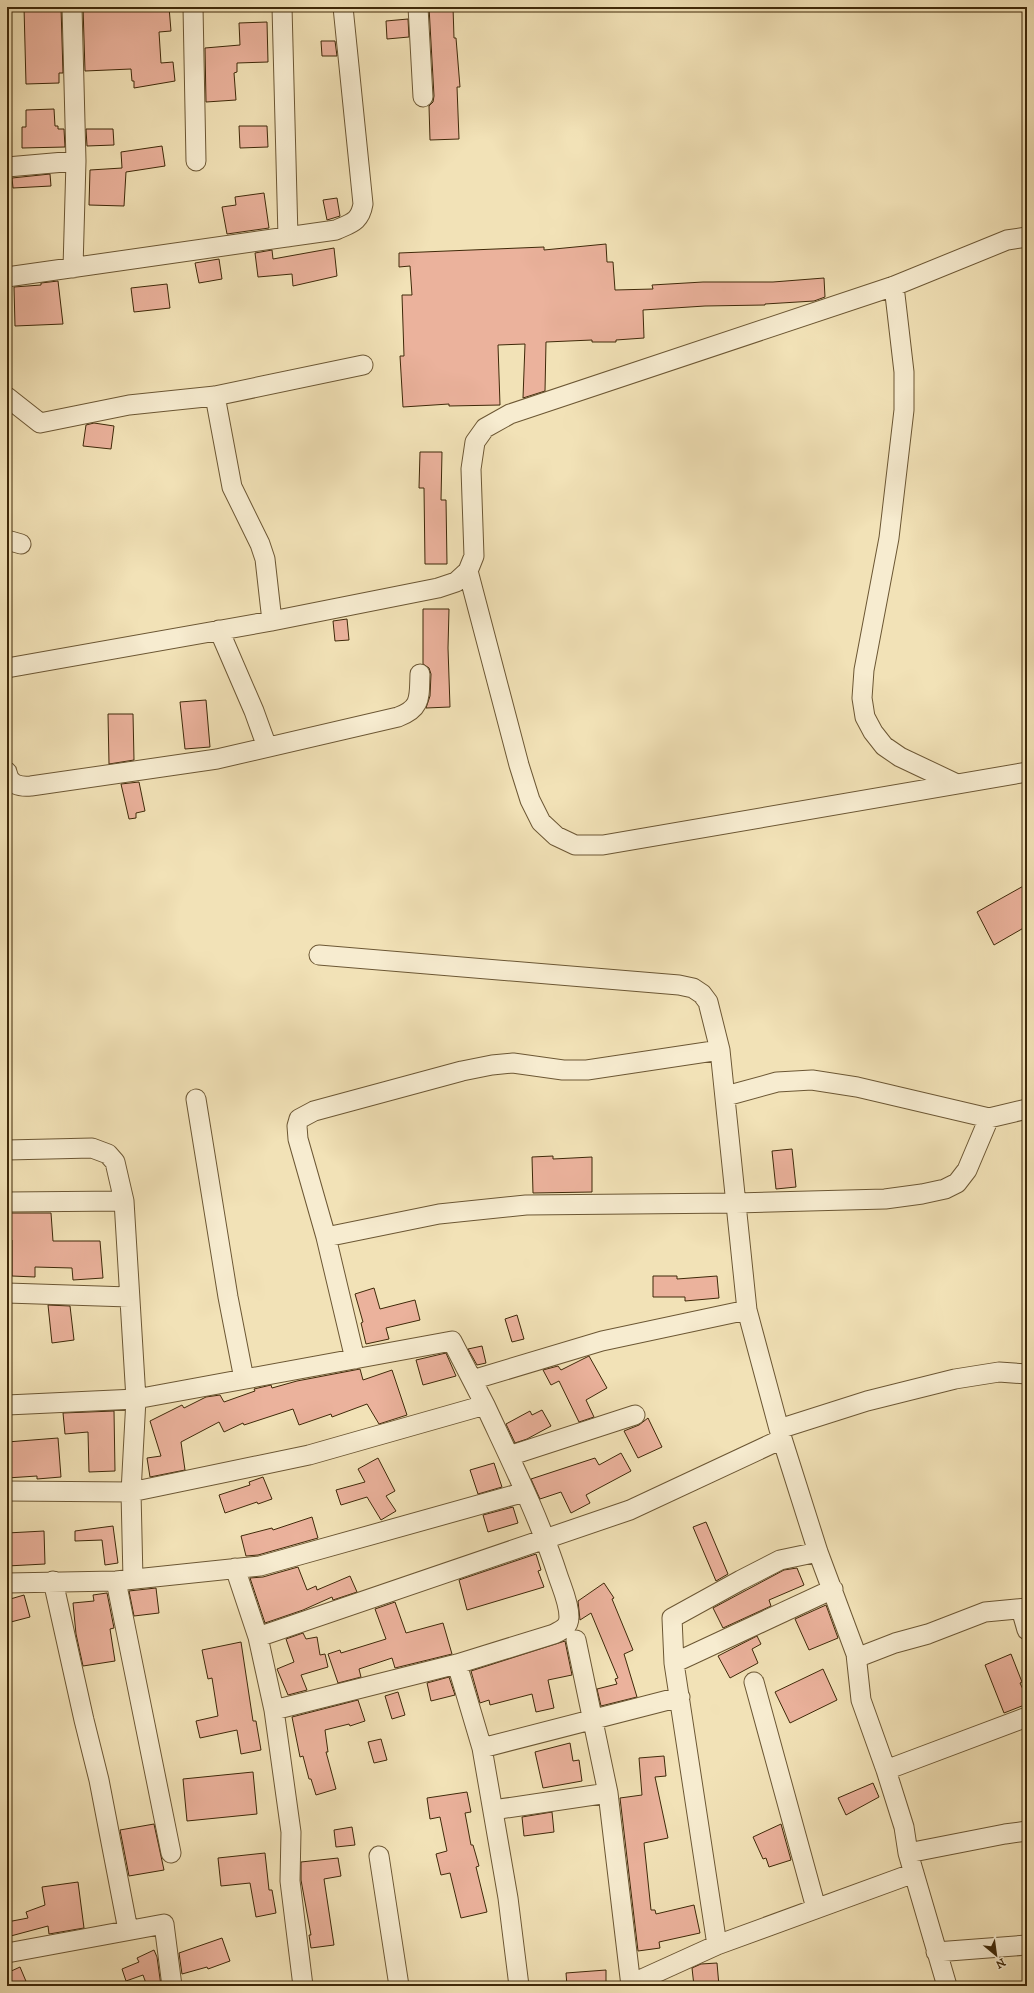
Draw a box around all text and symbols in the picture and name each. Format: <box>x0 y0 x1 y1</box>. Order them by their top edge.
north arrow <box>976 1935 1016 1975</box>
text: N <box>993 1955 1008 1971</box>

